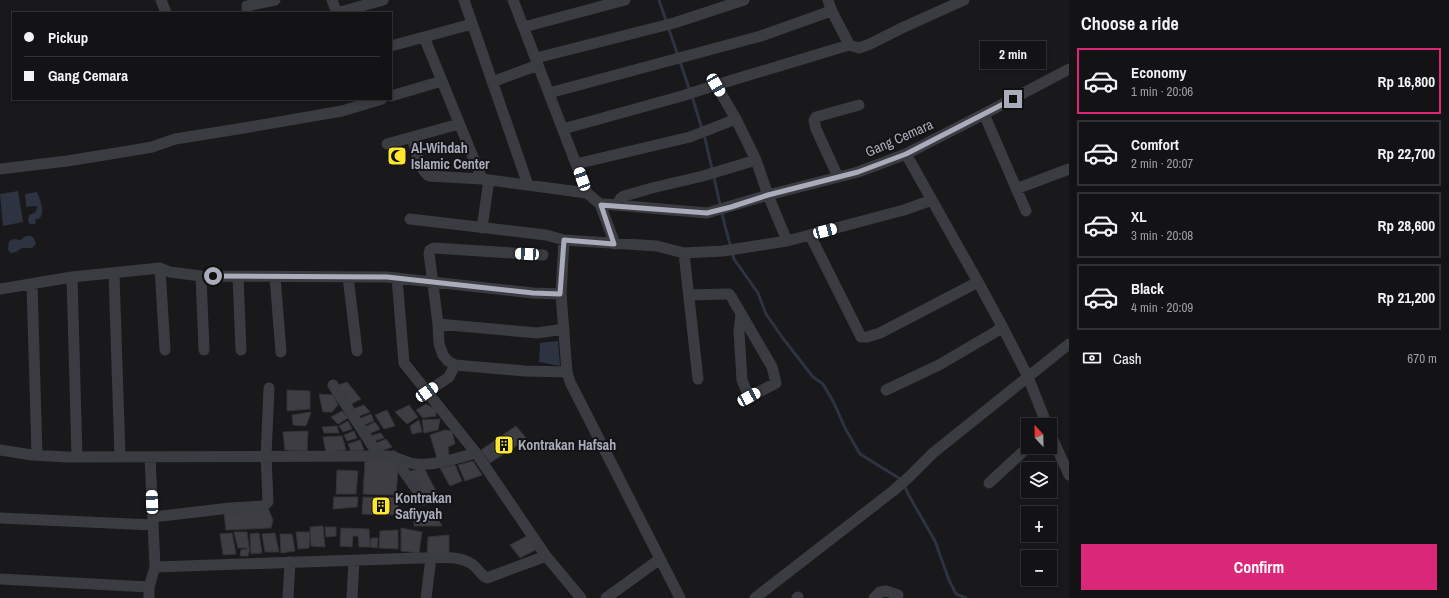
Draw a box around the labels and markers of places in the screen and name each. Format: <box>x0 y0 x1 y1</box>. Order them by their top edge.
place label: Al-Wihdah Islamic Center <box>411 139 490 173</box>
mosque icon: Al-Wihdah Islamic Center <box>386 145 408 167</box>
building icon: Kontrakan Hafsah <box>493 434 515 456</box>
place label: Kontrakan Hafsah <box>518 436 616 454</box>
place label: Kontrakan Safiyyah <box>395 489 452 523</box>
building icon: Kontrakan Safiyyah <box>370 495 392 517</box>

